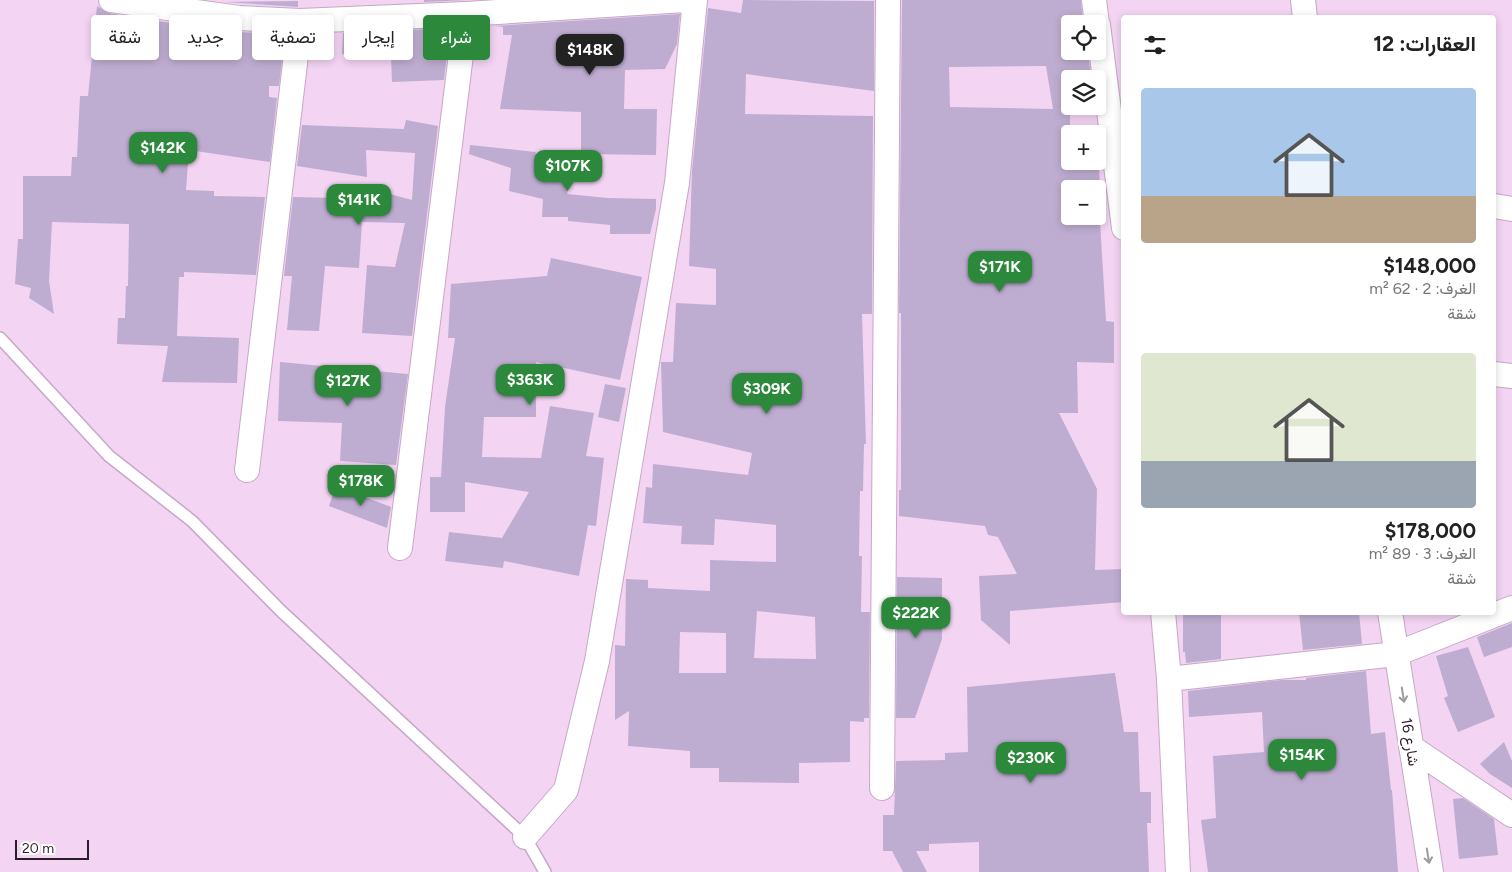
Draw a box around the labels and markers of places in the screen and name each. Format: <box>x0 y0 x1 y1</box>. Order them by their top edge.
pin: $148K <box>555 34 625 76</box>
pin: $142K <box>128 132 198 174</box>
pin: $107K <box>533 150 603 192</box>
pin: $141K <box>324 184 394 226</box>
pin: $171K <box>965 250 1035 293</box>
pin: $127K <box>313 364 383 407</box>
pin: $363K <box>495 364 565 406</box>
pin: $309K <box>732 372 802 415</box>
pin: $178K <box>326 464 396 507</box>
pin: $222K <box>881 596 951 639</box>
pin: $154K <box>1267 738 1337 781</box>
pin: $230K <box>996 742 1066 784</box>

